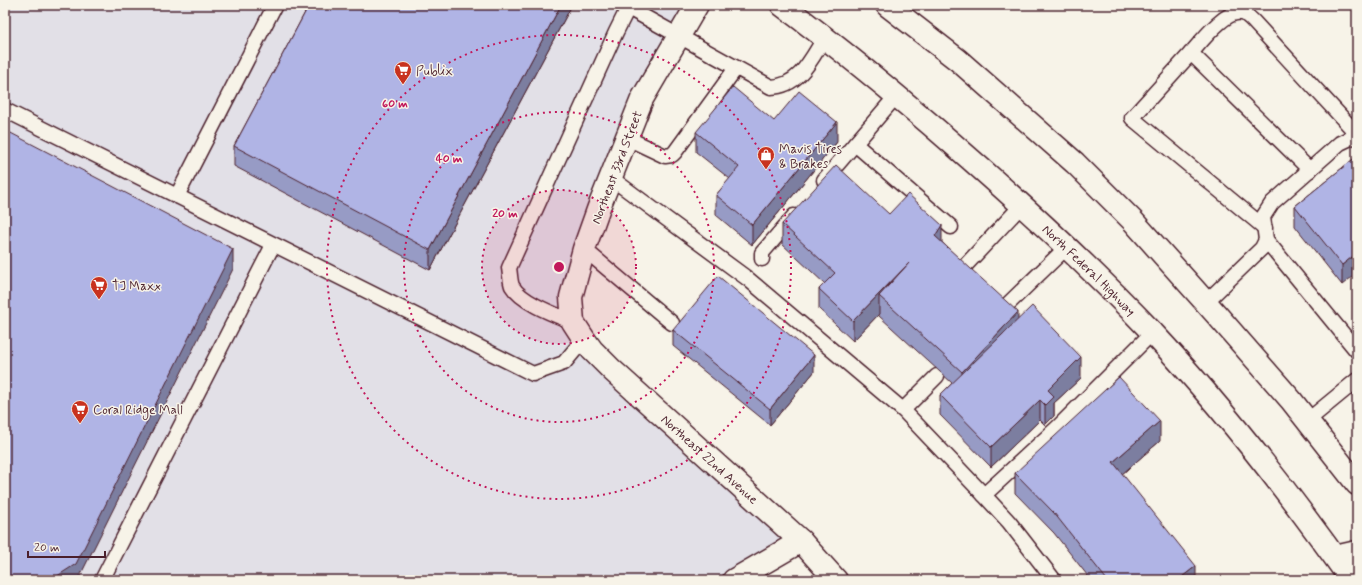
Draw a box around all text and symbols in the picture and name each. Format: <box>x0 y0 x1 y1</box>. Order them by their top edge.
supermarket icon: Publix <box>393 60 413 85</box>
place label: Publix <box>416 63 453 80</box>
text: 60 m <box>382 96 408 112</box>
street label: Northeast 33rd Street <box>588 108 647 227</box>
place label: Mavis Tires & Brakes <box>779 141 842 173</box>
shop icon: Mavis Tires & Brakes <box>756 145 776 170</box>
text: 40 m <box>436 151 463 167</box>
text: 20 m <box>492 206 518 222</box>
street label: North Federal Highway <box>1038 222 1139 320</box>
centre of rings <box>552 260 566 274</box>
supermarket icon: TJ Maxx <box>89 275 109 300</box>
place label: TJ Maxx <box>112 278 161 295</box>
supermarket icon: Coral Ridge Mall <box>70 399 90 424</box>
place label: Coral Ridge Mall <box>93 402 183 420</box>
street label: Northeast 22nd Avenue <box>657 412 761 508</box>
scale bar <box>28 533 105 559</box>
text: 20 m <box>34 540 60 556</box>

